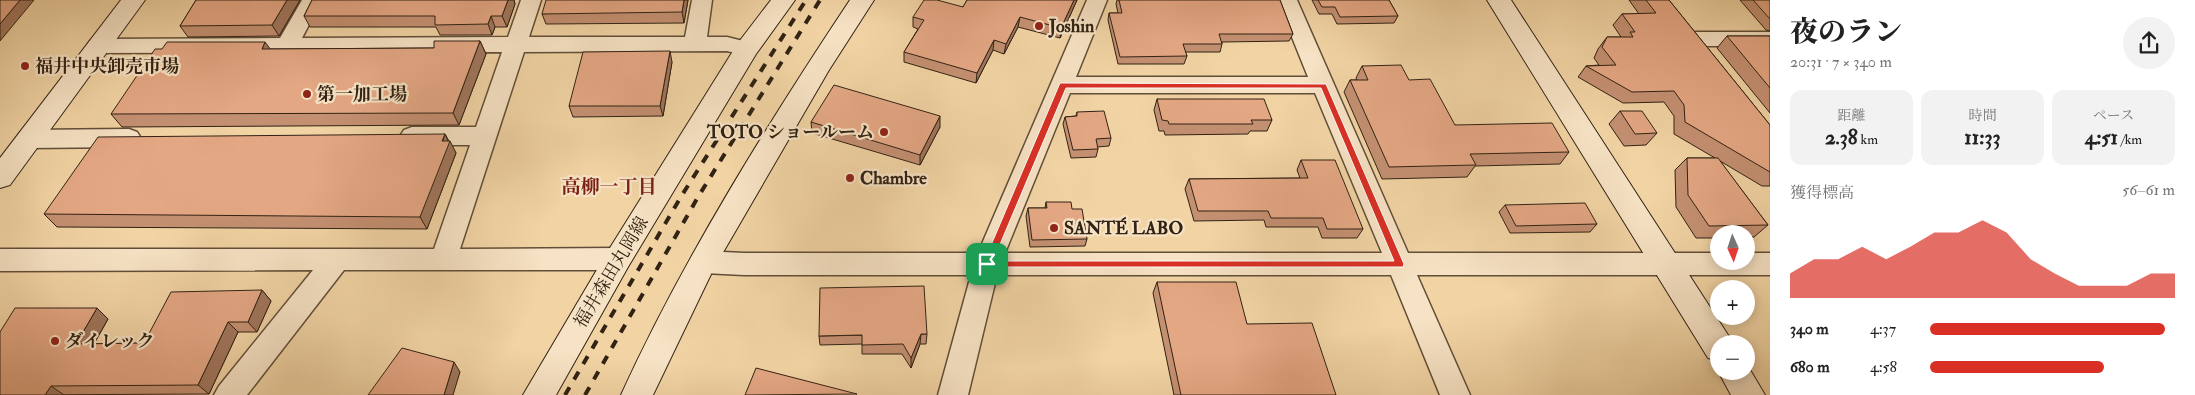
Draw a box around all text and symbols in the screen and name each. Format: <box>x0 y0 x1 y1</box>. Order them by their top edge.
place label: Joshin <box>1048 15 1095 38</box>
text: 夜のラン <box>1790 15 1902 50</box>
button: share <box>2123 17 2175 69</box>
marker: Joshin <box>1033 20 1045 32</box>
text: 20:31 · 7 × 340 m <box>1790 52 1892 72</box>
place label: 福井中央卸売市場 <box>35 55 179 78</box>
marker: 福井中央卸売市場 <box>19 60 31 72</box>
place label: 第一加工場 <box>317 83 407 106</box>
marker: 第一加工場 <box>301 88 313 100</box>
text: 距離 <box>1838 107 1866 124</box>
text: 時間 <box>1969 107 1997 124</box>
text: ペース <box>2093 107 2134 124</box>
place label: TOTO ショールーム <box>706 121 874 144</box>
text: 2.38 <box>1825 124 1858 151</box>
text: 11:33 <box>1964 124 2001 151</box>
text: 4:51 <box>2085 124 2118 151</box>
marker: TOTO ショールーム <box>878 126 890 138</box>
text: km <box>1858 131 1878 148</box>
text: /km <box>2118 131 2142 148</box>
place label: Chambre <box>860 167 927 190</box>
marker: Chambre <box>844 172 856 184</box>
district label: 高柳一丁目 <box>561 175 657 199</box>
text: 56–61 m <box>2122 180 2175 200</box>
text: 獲得標高 <box>1790 183 1854 203</box>
street label: 福井森田丸岡線 <box>569 212 654 332</box>
place label: SANTÉ LABO <box>1064 216 1183 240</box>
marker: SANTÉ LABO <box>1048 222 1060 234</box>
north arrow <box>1710 225 1755 270</box>
map controls <box>1710 225 1755 380</box>
pin <box>966 243 1008 285</box>
icon: arrive <box>973 250 1001 278</box>
button: + <box>1710 280 1755 325</box>
text: 340 m <box>1790 319 1829 339</box>
text: 4:37 <box>1870 319 1896 339</box>
place label: ダイレック <box>65 330 154 353</box>
marker: ダイレック <box>49 335 61 347</box>
button: − <box>1710 335 1755 380</box>
text: 680 m <box>1790 357 1830 377</box>
text: 4:58 <box>1870 357 1897 377</box>

